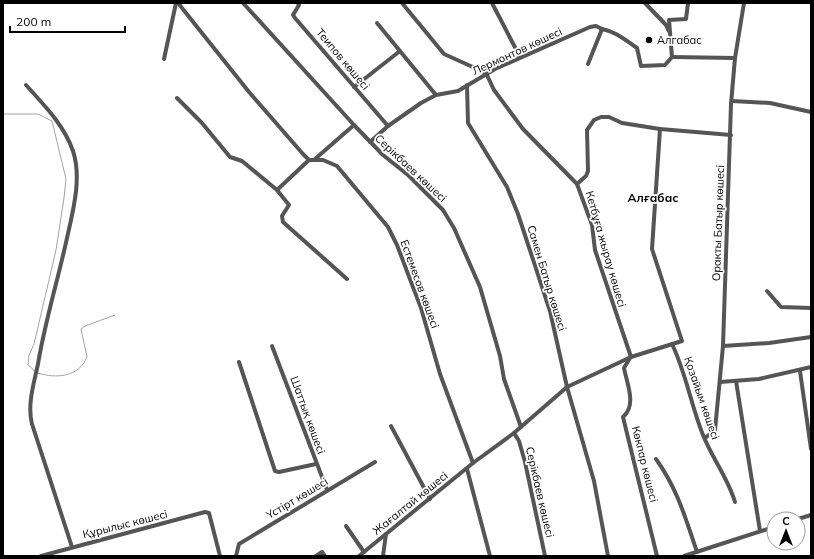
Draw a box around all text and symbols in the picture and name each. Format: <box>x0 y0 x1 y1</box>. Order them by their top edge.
scale bar <box>10 8 125 34</box>
text: 200 m <box>16 14 51 29</box>
street label: Лермонтов көшесі <box>470 24 564 78</box>
street label: Теипов көшесі <box>313 25 373 93</box>
place label: Алгабас <box>657 33 702 47</box>
marker: Алгабас <box>644 35 654 45</box>
street label: Серікбаев көшесі <box>372 131 450 205</box>
street label: Оракты Батыр көшесі <box>709 165 727 281</box>
street label: Кетбұға жырау көшесі <box>583 189 629 309</box>
district label: Алғабас <box>628 190 678 205</box>
street label: Самен Батыр көшесі <box>524 224 570 332</box>
street label: Естемесов көшесі <box>397 238 443 330</box>
street label: Қозайым көшесі <box>681 355 723 441</box>
street label: Шаттық көшесі <box>287 374 329 456</box>
street label: Көкпар көшесі <box>629 424 661 504</box>
street label: Серікбаев көшесі <box>523 445 557 539</box>
street label: Жағалтай көшесі <box>370 468 450 538</box>
street label: Үстірт көшесі <box>263 474 330 522</box>
street label: Құрылыс көшесі <box>81 507 169 541</box>
north arrow <box>766 511 806 551</box>
text: С <box>782 514 790 528</box>

